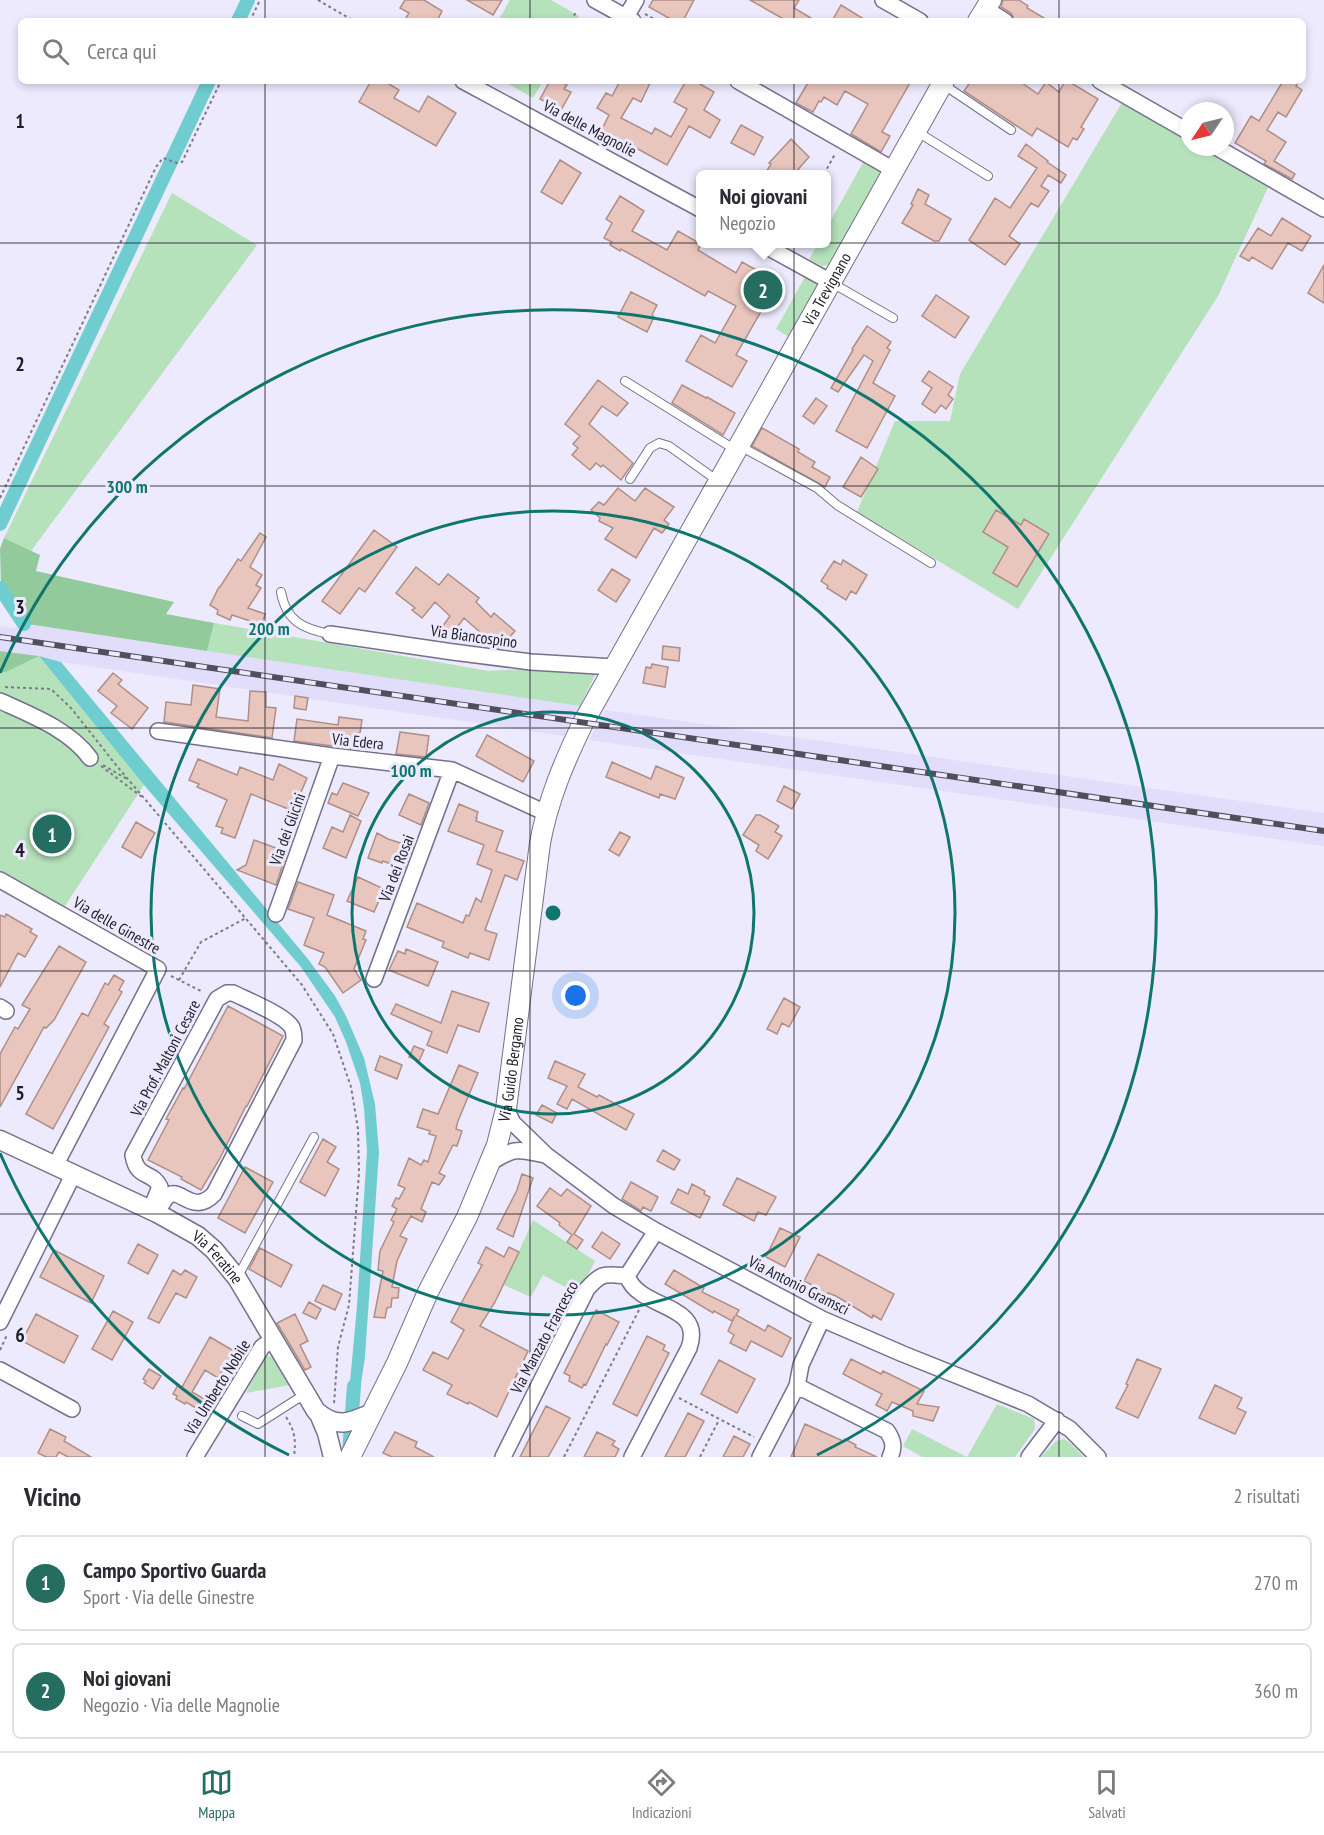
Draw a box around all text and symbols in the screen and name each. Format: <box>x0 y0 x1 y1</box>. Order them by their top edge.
search box <box>18 18 1306 84</box>
icon: search <box>39 35 72 68</box>
text: Cerca qui <box>87 37 157 65</box>
street label: Via delle Magnolie <box>539 95 640 161</box>
north arrow <box>1180 102 1234 156</box>
text: 1 <box>15 108 25 134</box>
popup <box>696 170 831 248</box>
text: Noi giovani <box>719 182 808 210</box>
text: Negozio <box>719 210 776 236</box>
street label: Via Trevignano <box>798 249 855 330</box>
pin: 2 <box>744 268 783 312</box>
text: 2 <box>15 351 25 377</box>
text: 300 m <box>106 475 148 498</box>
text: 3 <box>15 594 25 620</box>
text: 200 m <box>248 617 290 640</box>
street label: Via Biancospino <box>428 620 519 652</box>
street label: Via Edera <box>330 728 385 754</box>
text: 100 m <box>390 759 432 782</box>
street label: Via dei Glicini <box>264 790 309 869</box>
pin: 1 <box>32 812 72 856</box>
street label: Via dei Rosai <box>374 832 418 905</box>
text: 4 <box>15 837 25 863</box>
street label: Via delle Ginestre <box>69 891 164 958</box>
centre of rings <box>543 903 563 923</box>
your location <box>561 981 590 1010</box>
street label: Via Prof. Maltoni Cesare <box>125 996 204 1121</box>
street label: Via Guido Bergamo <box>493 1016 528 1125</box>
text: 5 <box>15 1080 25 1106</box>
street label: Via Feratine <box>188 1225 248 1287</box>
street label: Via Antonio Gramsci <box>744 1251 853 1319</box>
street label: Via Manzato Francesco <box>505 1277 582 1398</box>
text: 6 <box>15 1322 25 1348</box>
street label: Via Umberto Nobile <box>179 1336 254 1439</box>
text: Vicino <box>24 1480 81 1513</box>
text: 2 risultati <box>1234 1483 1300 1509</box>
text: Campo Sportivo Guarda <box>83 1556 266 1584</box>
text: 1 <box>41 1570 50 1596</box>
text: 270 m <box>1254 1570 1298 1596</box>
text: Sport · Via delle Ginestre <box>83 1584 254 1610</box>
text: Noi giovani <box>83 1664 171 1692</box>
text: 2 <box>41 1678 50 1704</box>
text: 360 m <box>1254 1678 1298 1704</box>
text: Negozio · Via delle Magnolie <box>83 1692 280 1718</box>
tab: Mappa <box>198 1766 235 1822</box>
tab: Indicazioni <box>632 1766 692 1822</box>
tab: Salvati <box>1088 1766 1126 1822</box>

